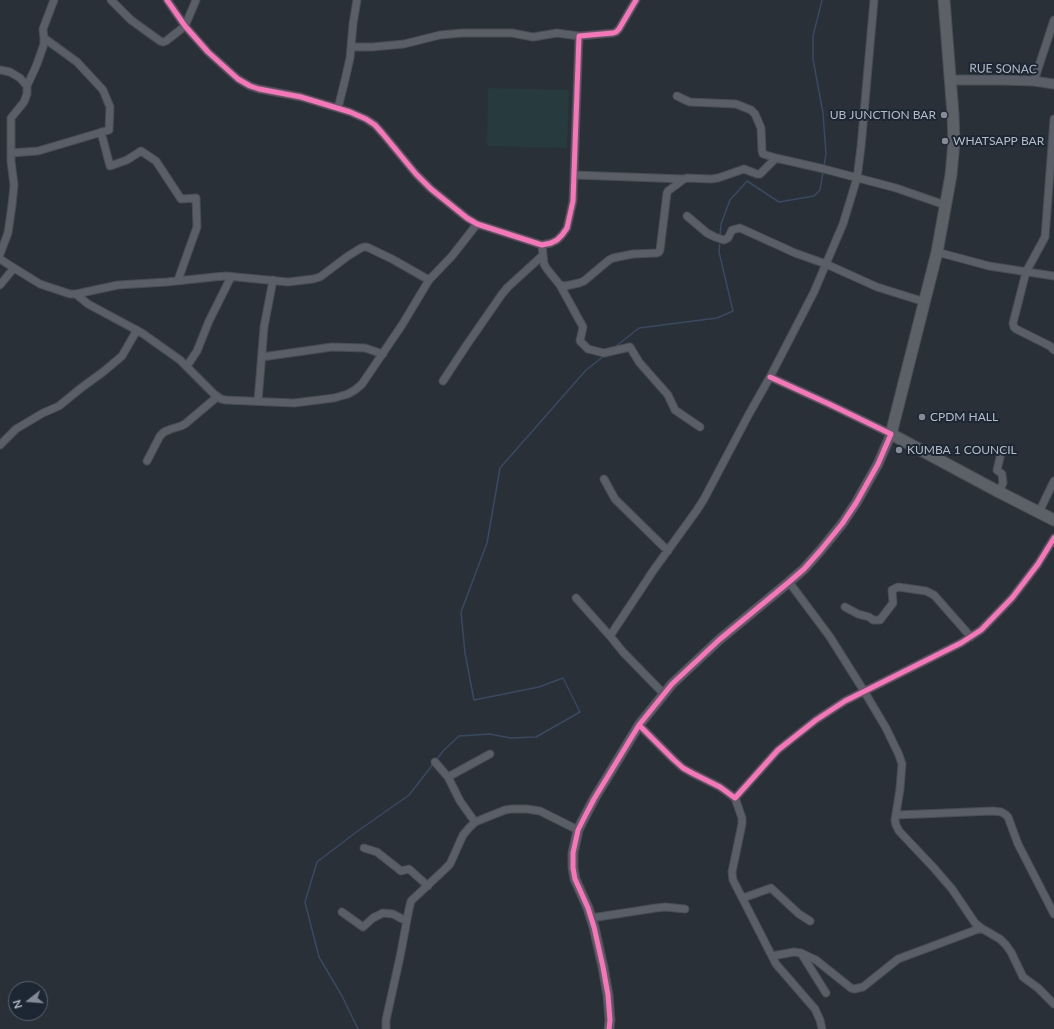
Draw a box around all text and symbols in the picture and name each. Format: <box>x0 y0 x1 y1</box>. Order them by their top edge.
street label: RUE SONAC <box>969 61 1037 77</box>
place label: UB JUNCTION BAR <box>830 108 936 122</box>
marker: UB JUNCTION BAR <box>939 110 949 120</box>
place label: WHATSAPP BAR <box>953 134 1044 148</box>
marker: WHATSAPP BAR <box>940 136 950 146</box>
place label: CPDM HALL <box>930 410 998 424</box>
marker: CPDM HALL <box>917 412 927 422</box>
place label: KUMBA 1 COUNCIL <box>907 443 1017 457</box>
marker: KUMBA 1 COUNCIL <box>894 445 904 455</box>
north arrow <box>8 981 48 1021</box>
text: N <box>10 998 24 1010</box>

